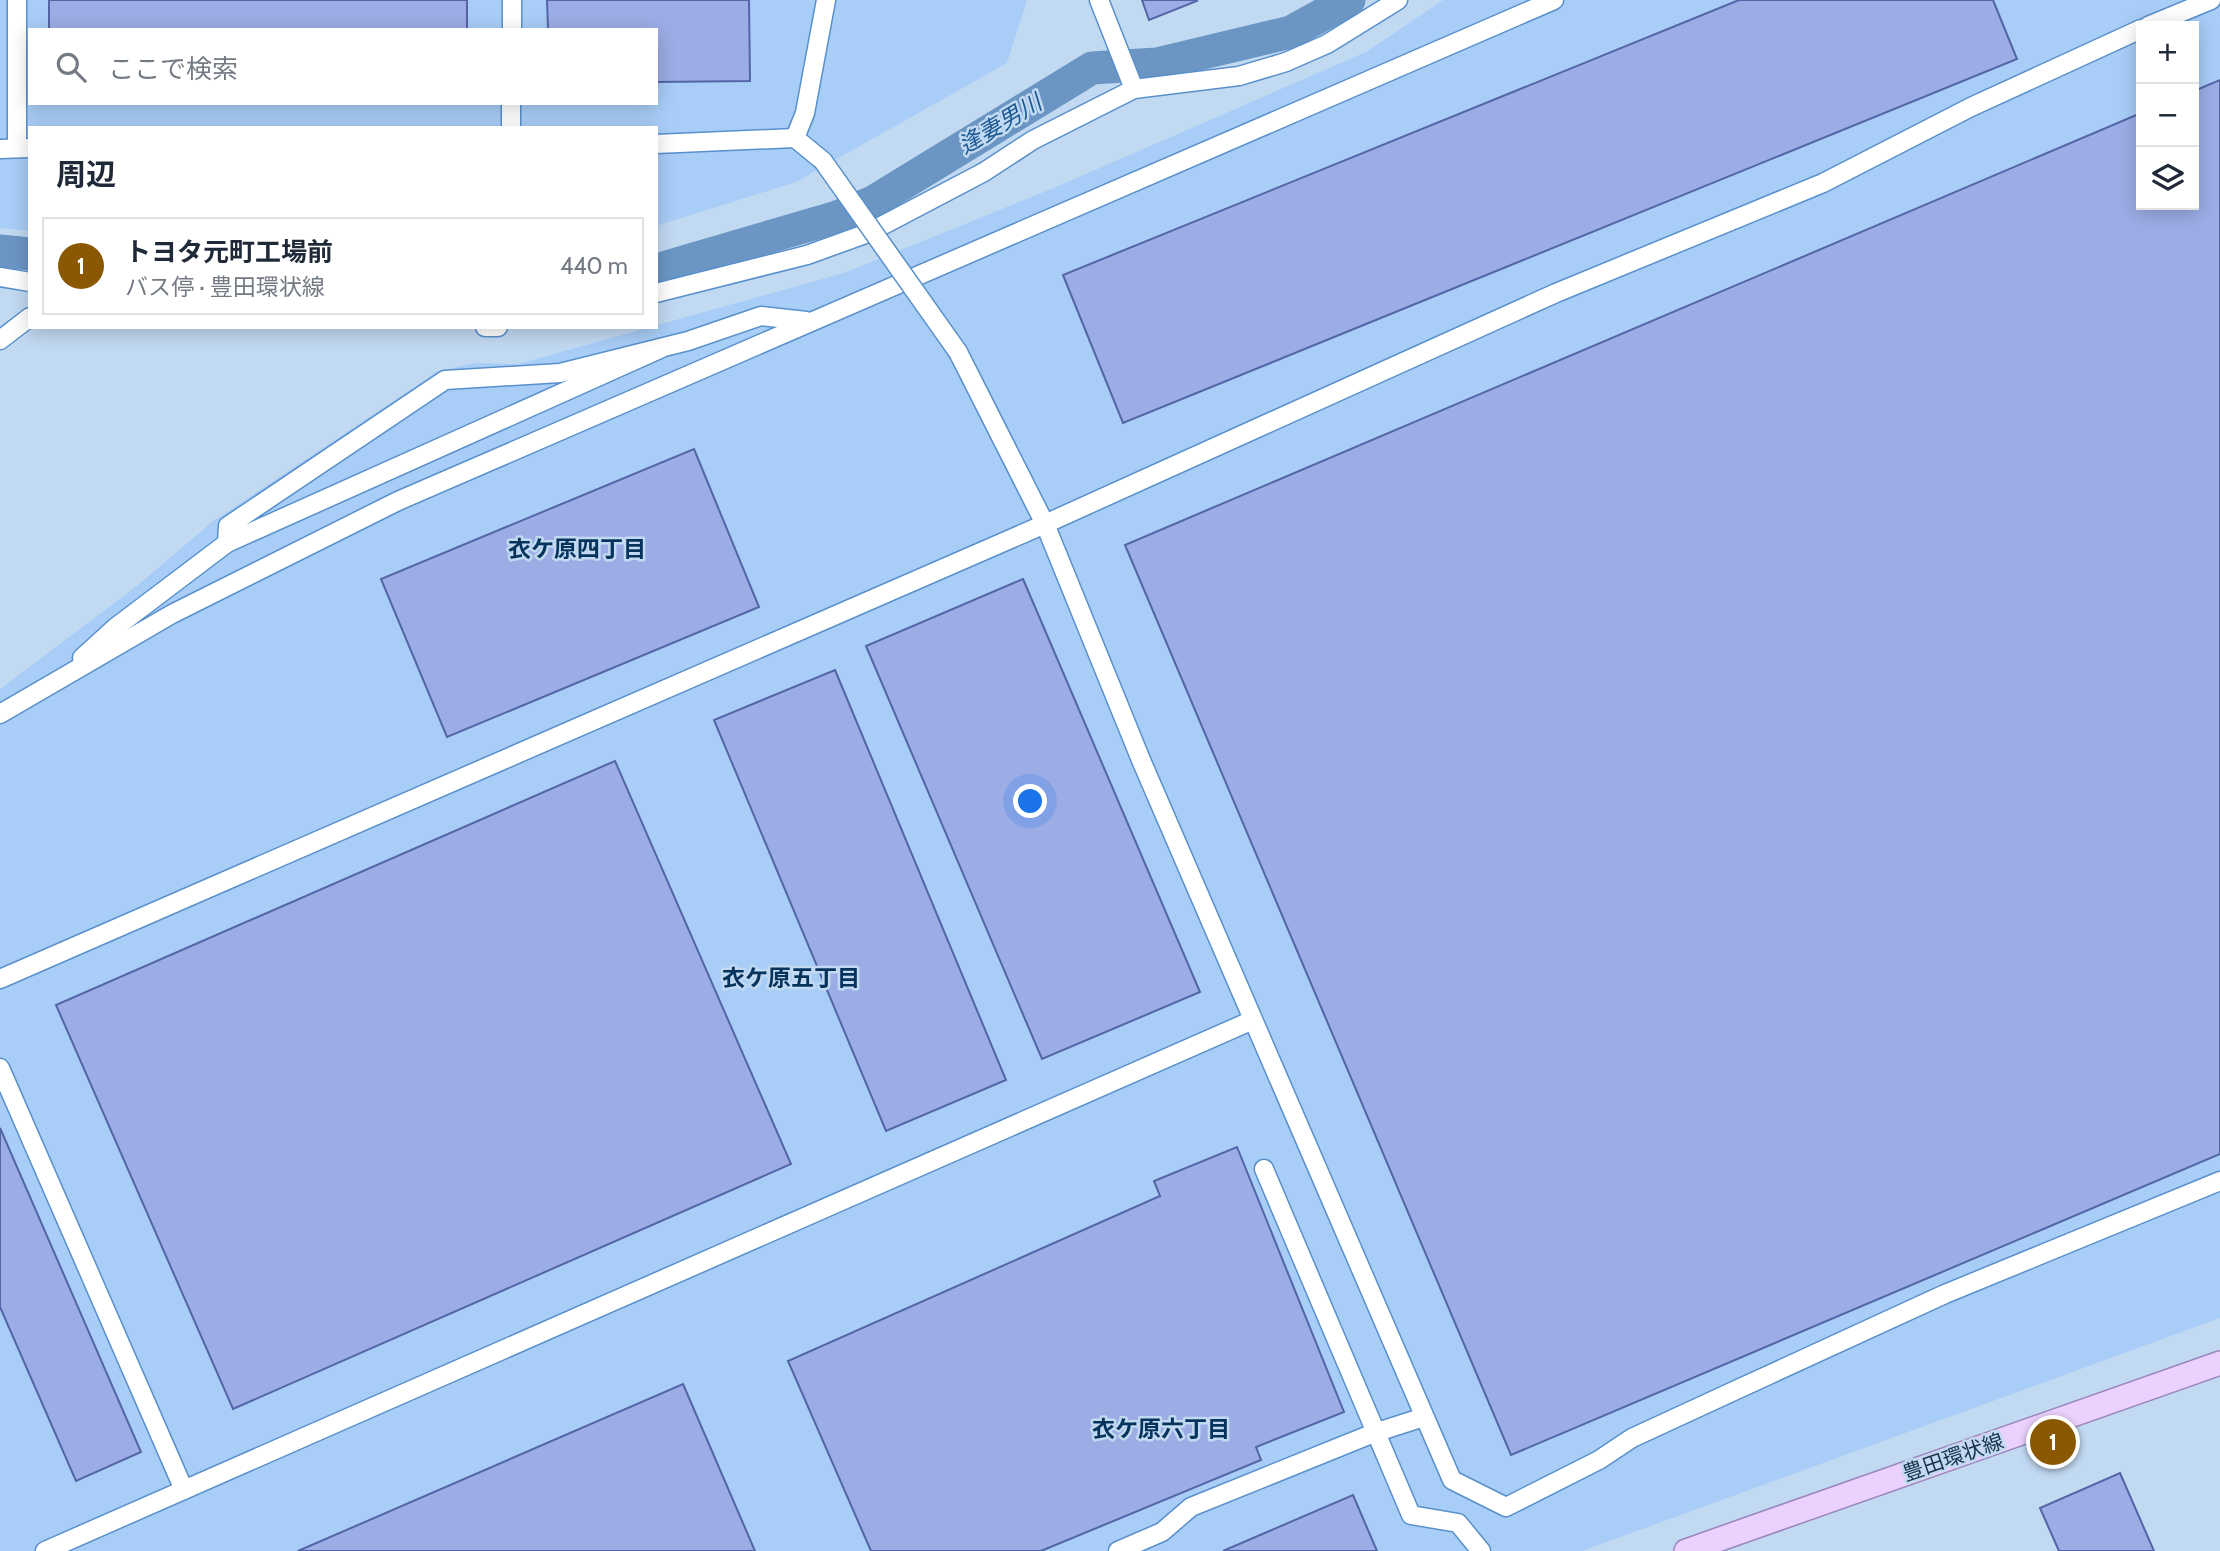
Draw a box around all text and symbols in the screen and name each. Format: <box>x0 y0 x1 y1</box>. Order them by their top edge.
map controls <box>2136 21 2199 210</box>
button: + <box>2136 21 2199 84</box>
search box <box>28 28 658 105</box>
icon: search <box>52 48 90 86</box>
text: ここで検索 <box>108 53 238 85</box>
button: − <box>2136 84 2199 147</box>
water label: 逢妻男川 <box>953 87 1049 160</box>
button: layers <box>2136 147 2199 210</box>
text: 周辺 <box>56 156 116 193</box>
text: トヨタ元町工場前 <box>125 236 333 268</box>
text: 1 <box>77 252 85 280</box>
text: 440 m <box>560 252 628 280</box>
text: バス停 · 豊田環状線 <box>125 273 325 301</box>
district label: 衣ケ原四丁目 <box>508 535 646 563</box>
your location <box>1013 784 1047 818</box>
district label: 衣ケ原五丁目 <box>722 964 860 992</box>
district label: 衣ケ原六丁目 <box>1092 1415 1230 1443</box>
pin: 1 <box>2030 1416 2076 1468</box>
street label: 豊田環状線 <box>1899 1428 2007 1486</box>

